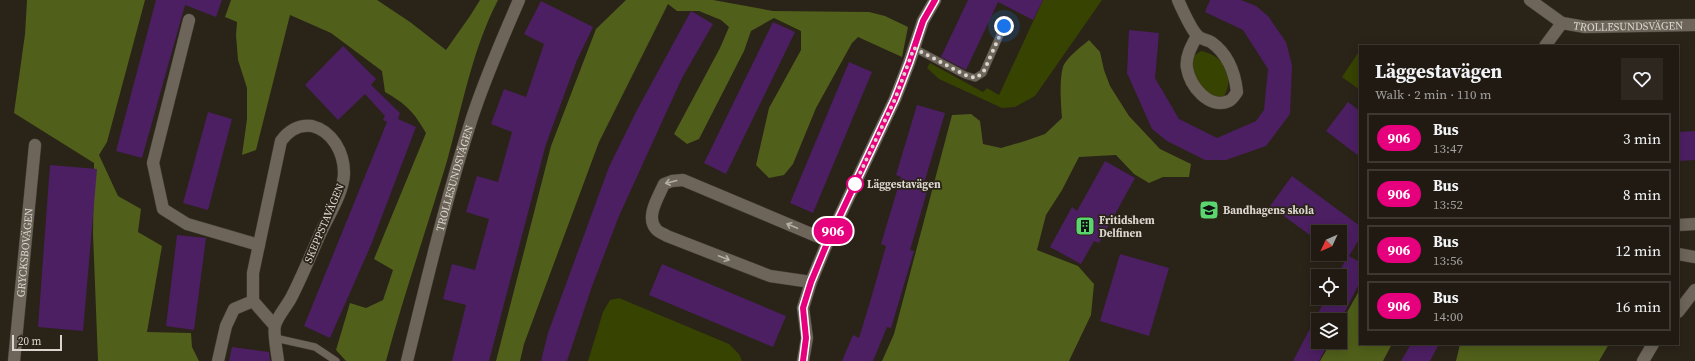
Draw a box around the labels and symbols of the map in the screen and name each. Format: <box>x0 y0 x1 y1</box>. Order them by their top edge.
your location <box>994 16 1014 36</box>
street label: TROLLESUNDSVÄGEN <box>1572 18 1683 35</box>
street label: TROLLESUNDSVÄGEN <box>433 123 477 233</box>
marker: Läggestavägen <box>846 175 864 193</box>
place label: Läggestavägen <box>867 177 941 192</box>
one-way arrow <box>665 179 678 187</box>
street label: SKEPPSTAVÄGEN <box>301 181 348 265</box>
school or university icon: Bandhagens skola <box>1198 199 1220 221</box>
place label: Bandhagens skola <box>1223 203 1314 218</box>
street label: GRYCKSBOVÄGEN <box>13 207 37 298</box>
place label: Fritidshem Delfinen <box>1099 213 1155 241</box>
building icon: Fritidshem Delfinen <box>1074 215 1096 237</box>
line badge: 906 <box>810 218 856 244</box>
one-way arrow <box>787 221 799 229</box>
north arrow <box>1311 225 1347 261</box>
one-way arrow <box>717 255 729 262</box>
scale bar <box>12 333 62 352</box>

